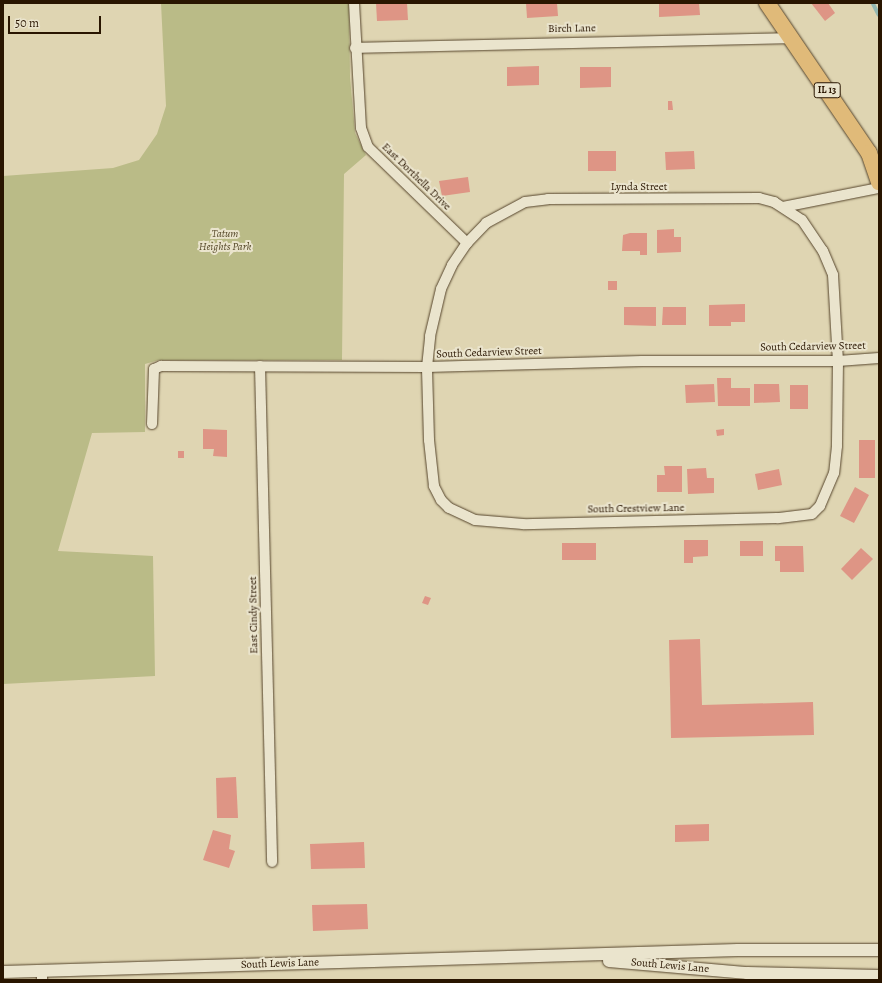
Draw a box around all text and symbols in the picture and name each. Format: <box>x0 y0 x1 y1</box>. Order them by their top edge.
scale bar <box>10 8 103 34</box>
text: 50 m <box>15 15 39 31</box>
street label: Birch Lane <box>548 22 596 36</box>
road number: IL 13 <box>813 82 841 98</box>
street label: East Dorthella Drive <box>379 141 453 213</box>
street label: Lynda Street <box>611 180 667 194</box>
park label: Tatum Heights Park <box>199 228 251 254</box>
street label: South Cedarview Street <box>760 339 866 355</box>
street label: South Cedarview Street <box>436 345 542 361</box>
street label: South Crestview Lane <box>587 502 685 516</box>
street label: East Cindy Street <box>247 576 261 654</box>
street label: South Lewis Lane <box>241 956 319 972</box>
street label: South Lewis Lane <box>630 956 710 976</box>

